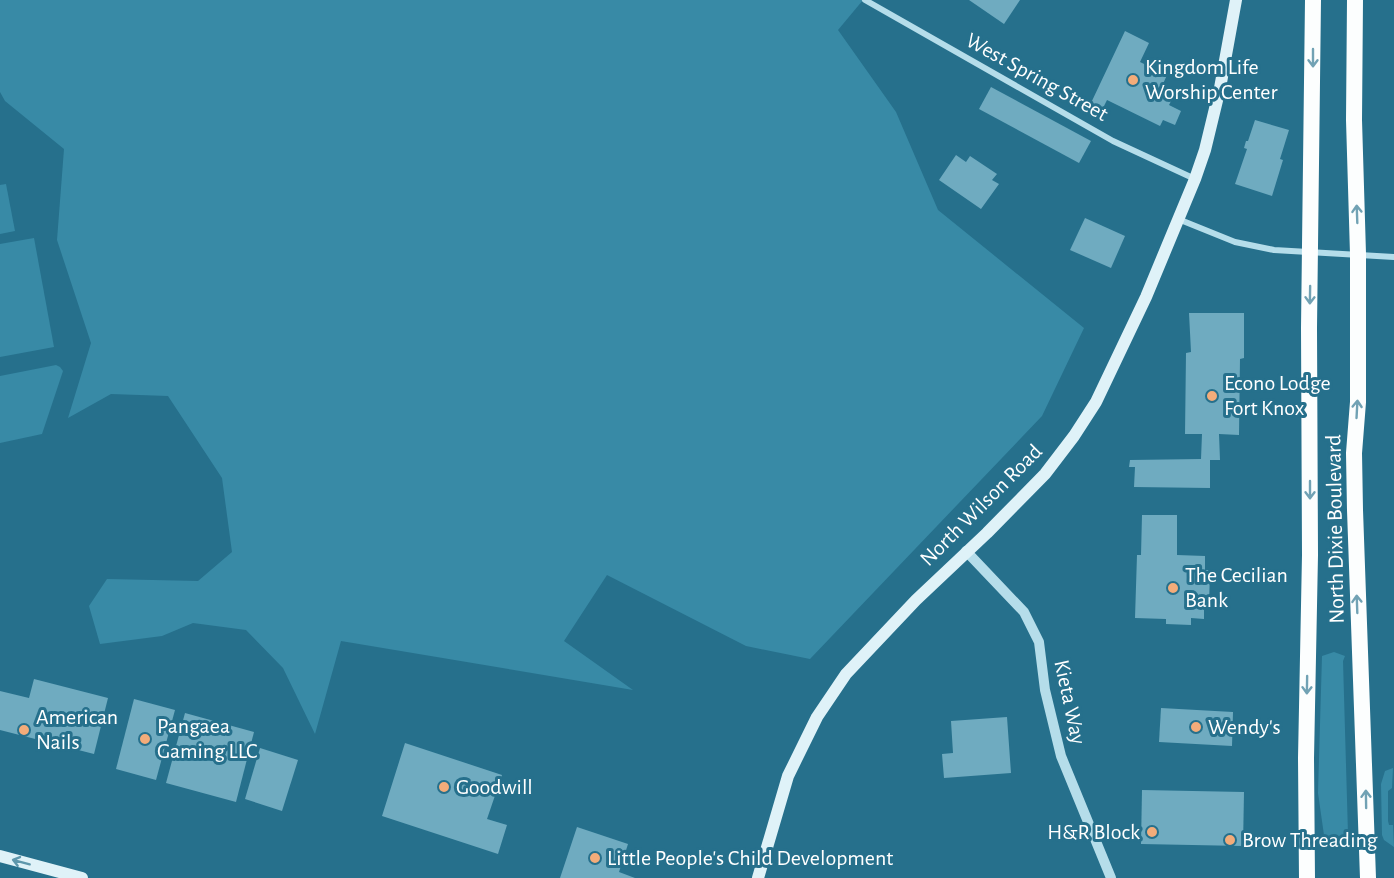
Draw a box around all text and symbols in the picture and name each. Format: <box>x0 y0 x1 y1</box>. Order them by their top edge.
street label: West Spring Street <box>962 29 1112 125</box>
one-way arrow <box>1307 48 1319 68</box>
place label: Kingdom Life Worship Center <box>1145 56 1278 103</box>
marker: Kingdom Life Worship Center <box>1126 73 1140 87</box>
one-way arrow <box>1351 204 1363 224</box>
one-way arrow <box>1304 285 1316 305</box>
place label: Econo Lodge Fort Knox <box>1224 372 1331 419</box>
marker: Econo Lodge Fort Knox <box>1205 389 1219 403</box>
one-way arrow <box>1352 399 1363 419</box>
street label: North Dixie Boulevard <box>1322 434 1348 624</box>
street label: North Wilson Road <box>916 440 1046 570</box>
one-way arrow <box>1304 480 1316 500</box>
place label: The Cecilian Bank <box>1185 564 1288 611</box>
marker: The Cecilian Bank <box>1166 581 1180 595</box>
one-way arrow <box>1351 594 1363 614</box>
street label: Kieta Way <box>1050 658 1090 747</box>
one-way arrow <box>1301 675 1313 695</box>
place label: American Nails <box>36 706 118 753</box>
place label: Pangaea Gaming LLC <box>157 715 258 762</box>
place label: Wendy's <box>1208 716 1281 738</box>
marker: Wendy's <box>1189 720 1203 734</box>
marker: American Nails <box>17 723 31 737</box>
marker: Pangaea Gaming LLC <box>138 732 152 746</box>
place label: Goodwill <box>456 776 533 798</box>
marker: Goodwill <box>437 780 451 794</box>
one-way arrow <box>1360 789 1371 809</box>
place label: H&R Block <box>1047 821 1140 843</box>
marker: H&R Block <box>1145 825 1159 839</box>
place label: Brow Threading <box>1242 829 1378 851</box>
marker: Brow Threading <box>1223 833 1237 847</box>
place label: Little People's Child Development <box>607 847 893 869</box>
marker: Little People's Child Development <box>588 851 602 865</box>
one-way arrow <box>11 856 30 867</box>

